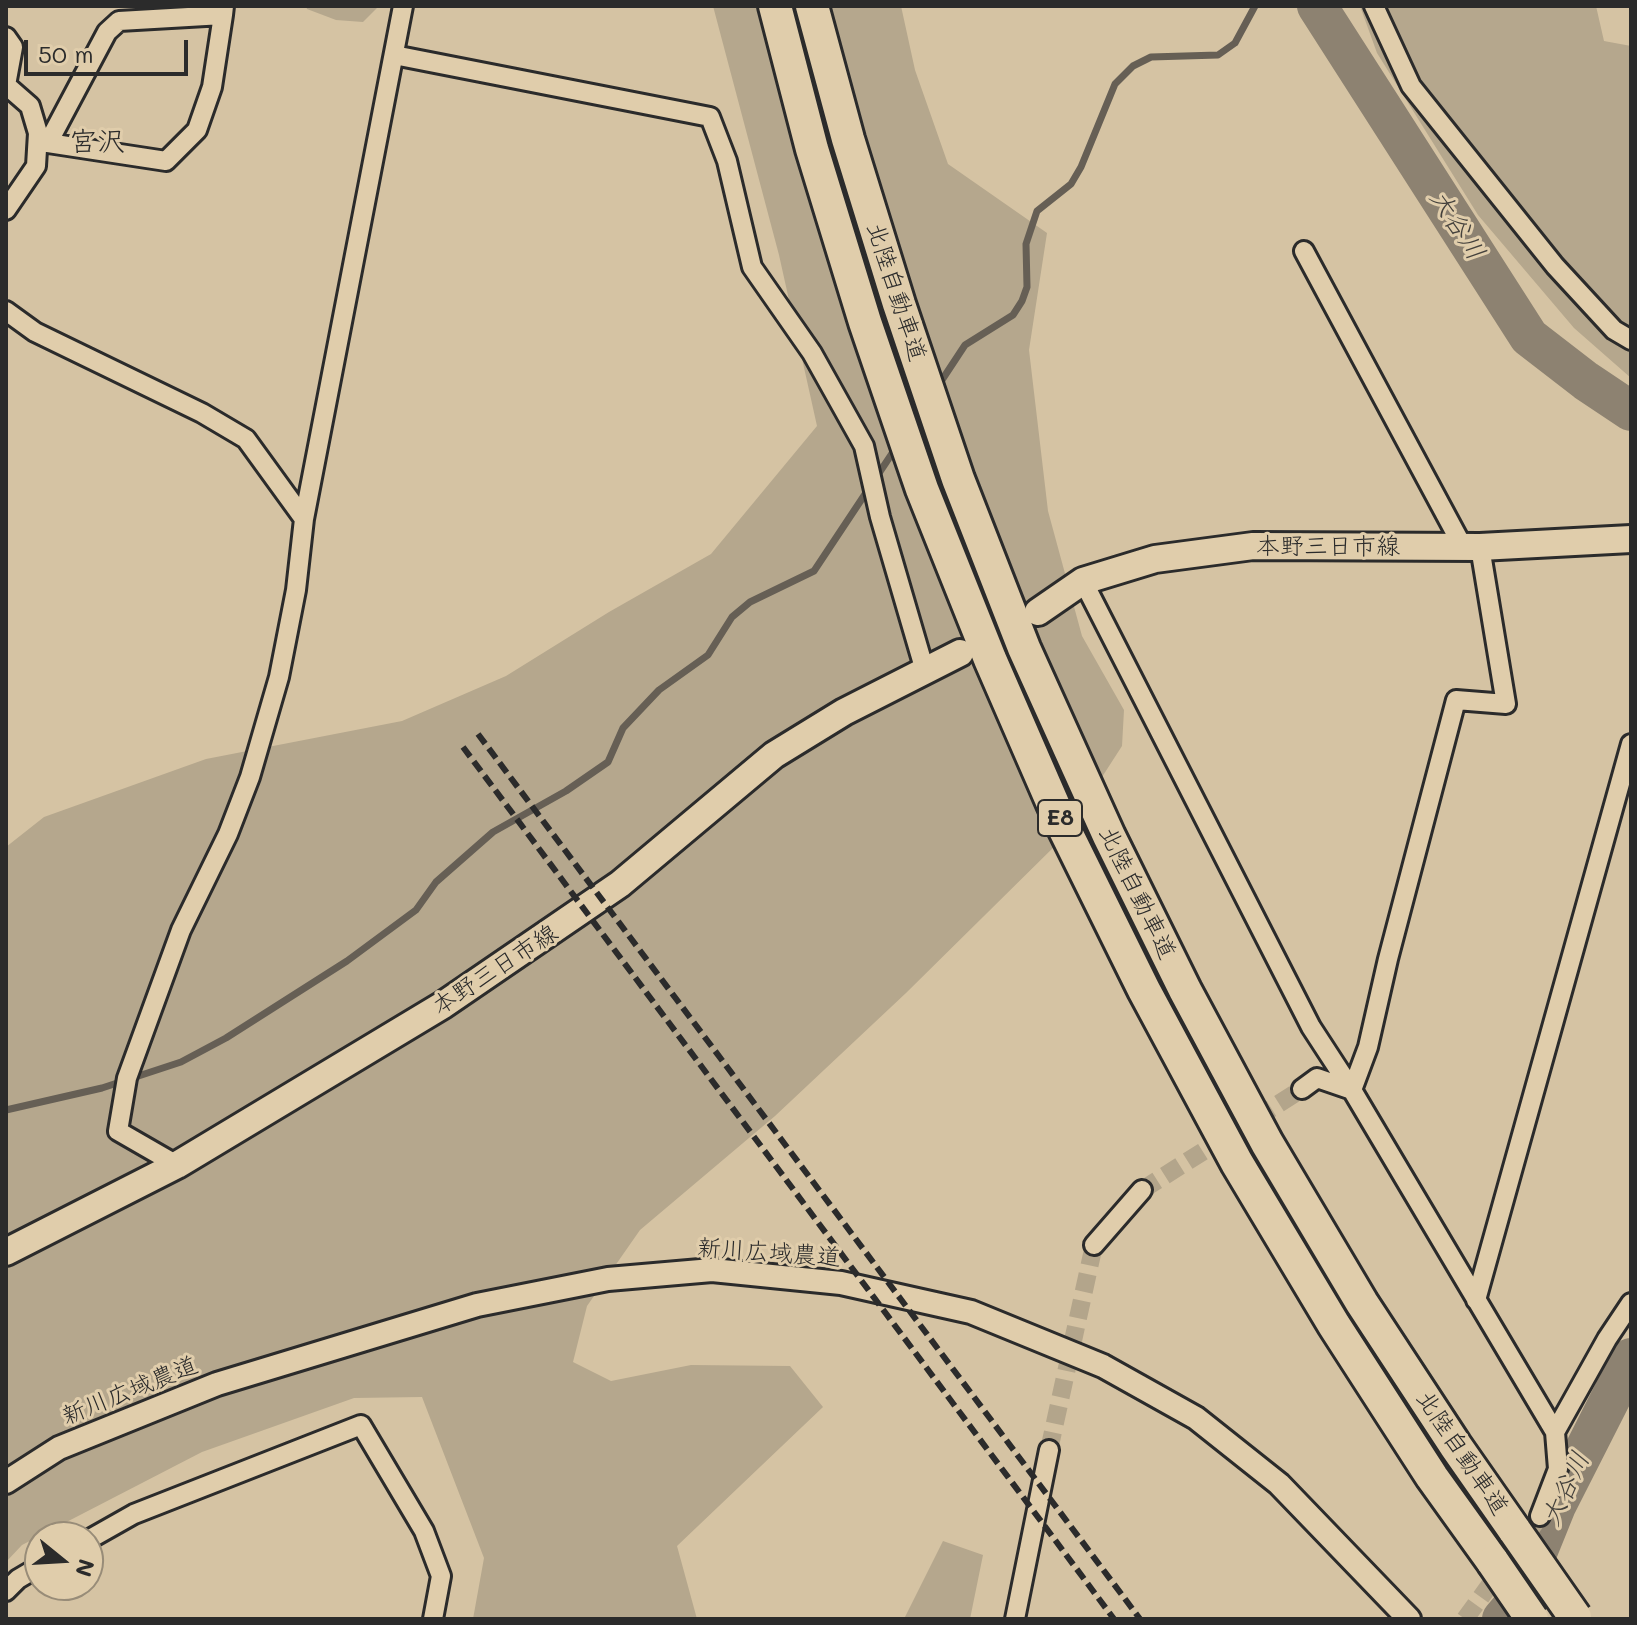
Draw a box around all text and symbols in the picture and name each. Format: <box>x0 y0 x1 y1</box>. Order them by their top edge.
scale bar <box>28 24 192 74</box>
text: 50 m <box>38 38 94 69</box>
district label: 宮沢 <box>69 125 125 159</box>
water label: 大谷川 <box>1423 184 1491 266</box>
street label: 北陸自動車道 <box>860 219 932 365</box>
street label: 本野三日市線 <box>1256 533 1400 561</box>
road number: E8 <box>1038 800 1082 836</box>
street label: 北陸自動車道 <box>1092 822 1182 964</box>
street label: 本野三日市線 <box>427 919 563 1021</box>
street label: 新川広域農道 <box>696 1234 842 1272</box>
street label: 新川広域農道 <box>58 1351 202 1431</box>
street label: 北陸自動車道 <box>1410 1385 1514 1521</box>
water label: 大谷川 <box>1535 1447 1597 1531</box>
north arrow <box>24 1521 104 1601</box>
text: N <box>69 1556 102 1580</box>

